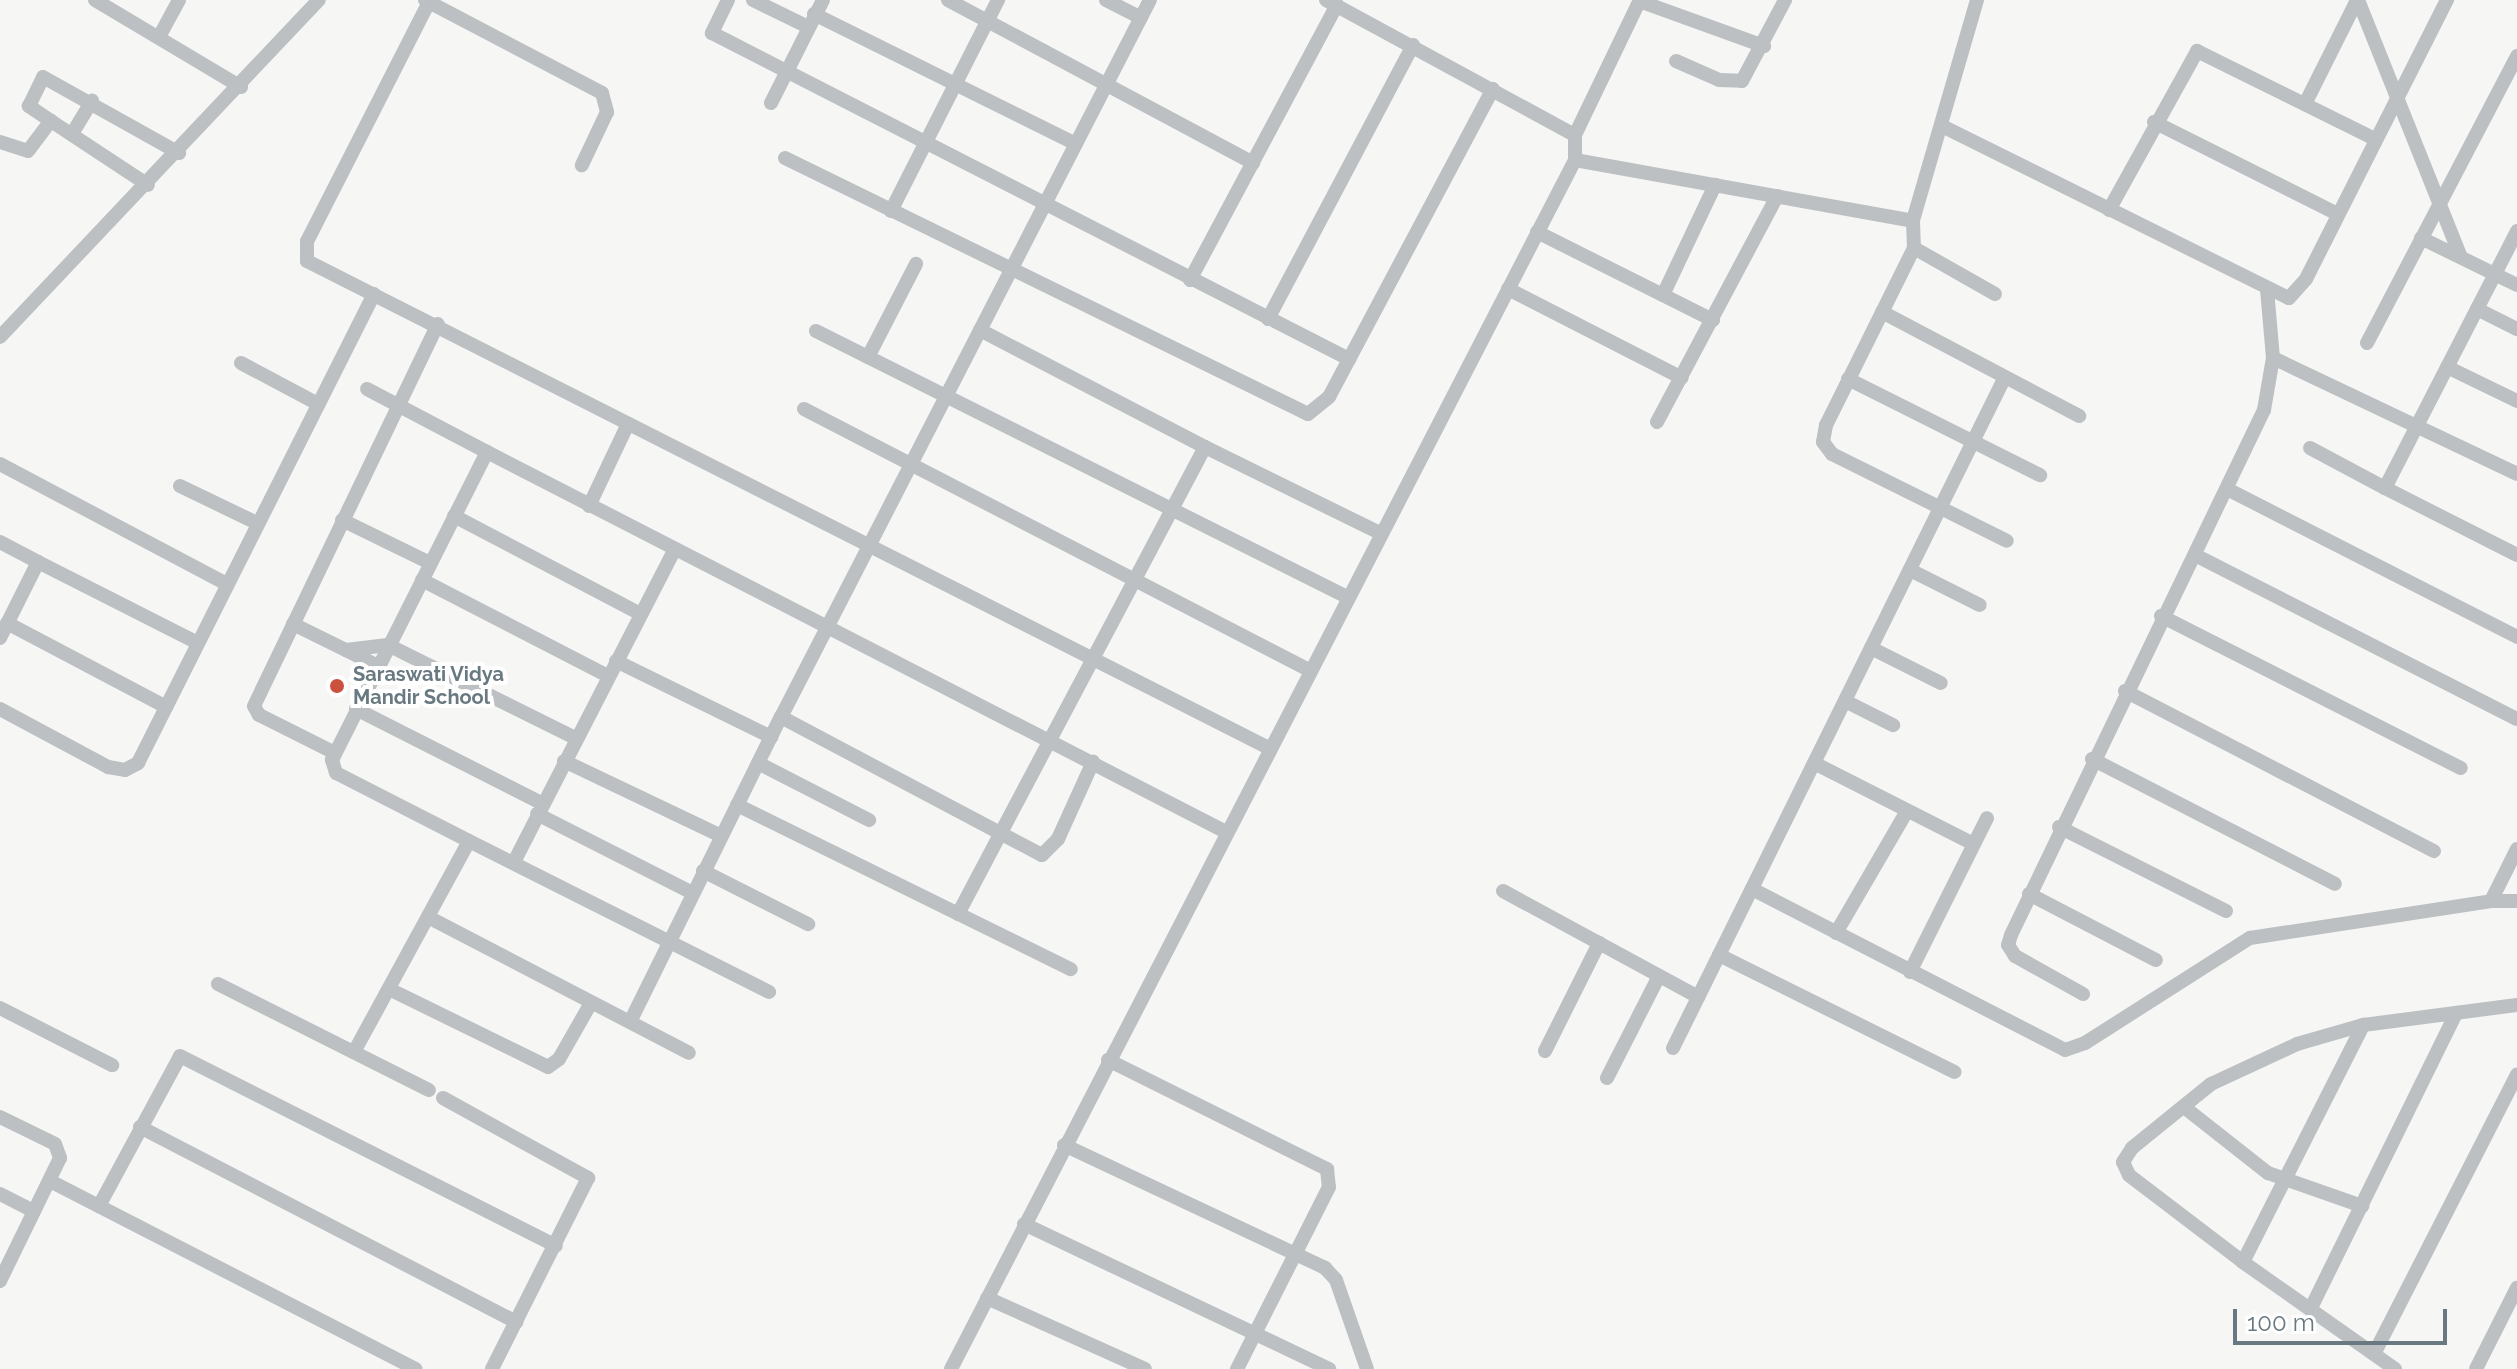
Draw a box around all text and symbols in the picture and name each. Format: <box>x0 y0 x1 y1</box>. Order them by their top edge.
place label: Saraswati Vidya Mandir School <box>353 662 505 709</box>
marker: Saraswati Vidya Mandir School <box>328 677 346 695</box>
scale bar <box>2237 1293 2451 1343</box>
text: 100 m <box>2247 1308 2315 1337</box>

